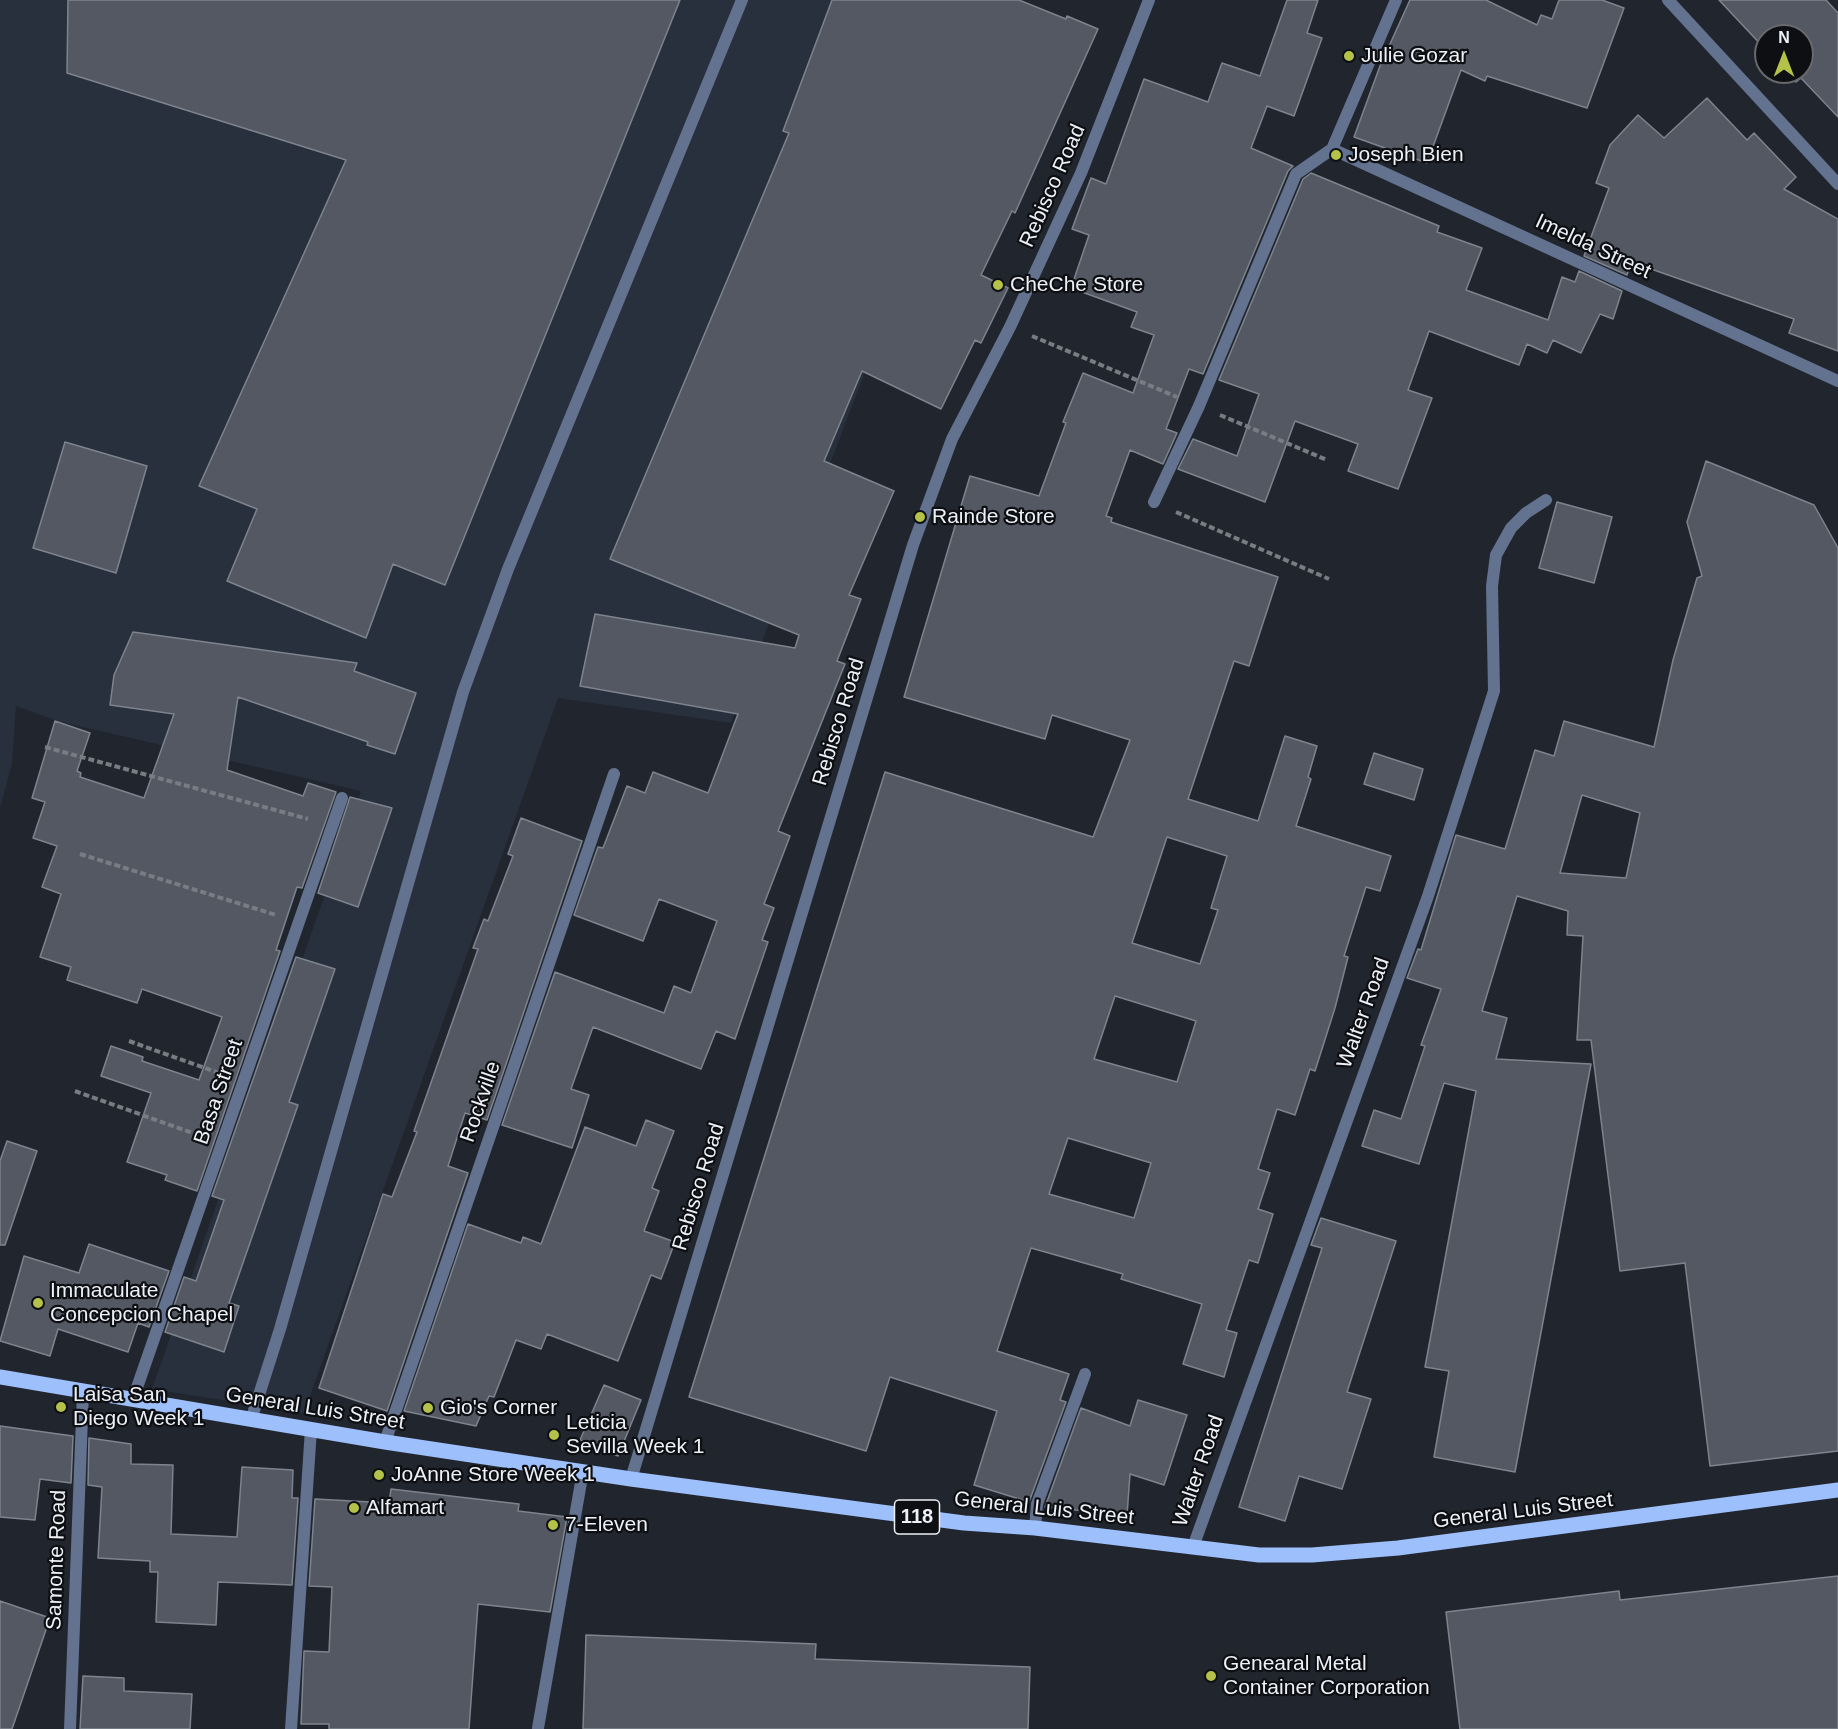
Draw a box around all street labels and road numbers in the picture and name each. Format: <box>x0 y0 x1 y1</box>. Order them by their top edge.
street label: Rebisco Road <box>1015 121 1091 251</box>
street label: Imelda Street <box>1531 209 1655 285</box>
street label: Rebisco Road <box>808 655 870 789</box>
street label: Walter Road <box>1332 954 1396 1072</box>
street label: Basa Street <box>189 1036 249 1148</box>
street label: Rockville <box>455 1058 507 1146</box>
street label: Rebisco Road <box>668 1120 730 1254</box>
street label: General Luis Street <box>224 1382 406 1436</box>
street label: Walter Road <box>1168 1412 1230 1530</box>
street label: General Luis Street <box>953 1487 1135 1531</box>
street label: General Luis Street <box>1432 1487 1614 1535</box>
street label: Samonte Road <box>42 1490 72 1630</box>
road number: 118 <box>894 1500 940 1534</box>

